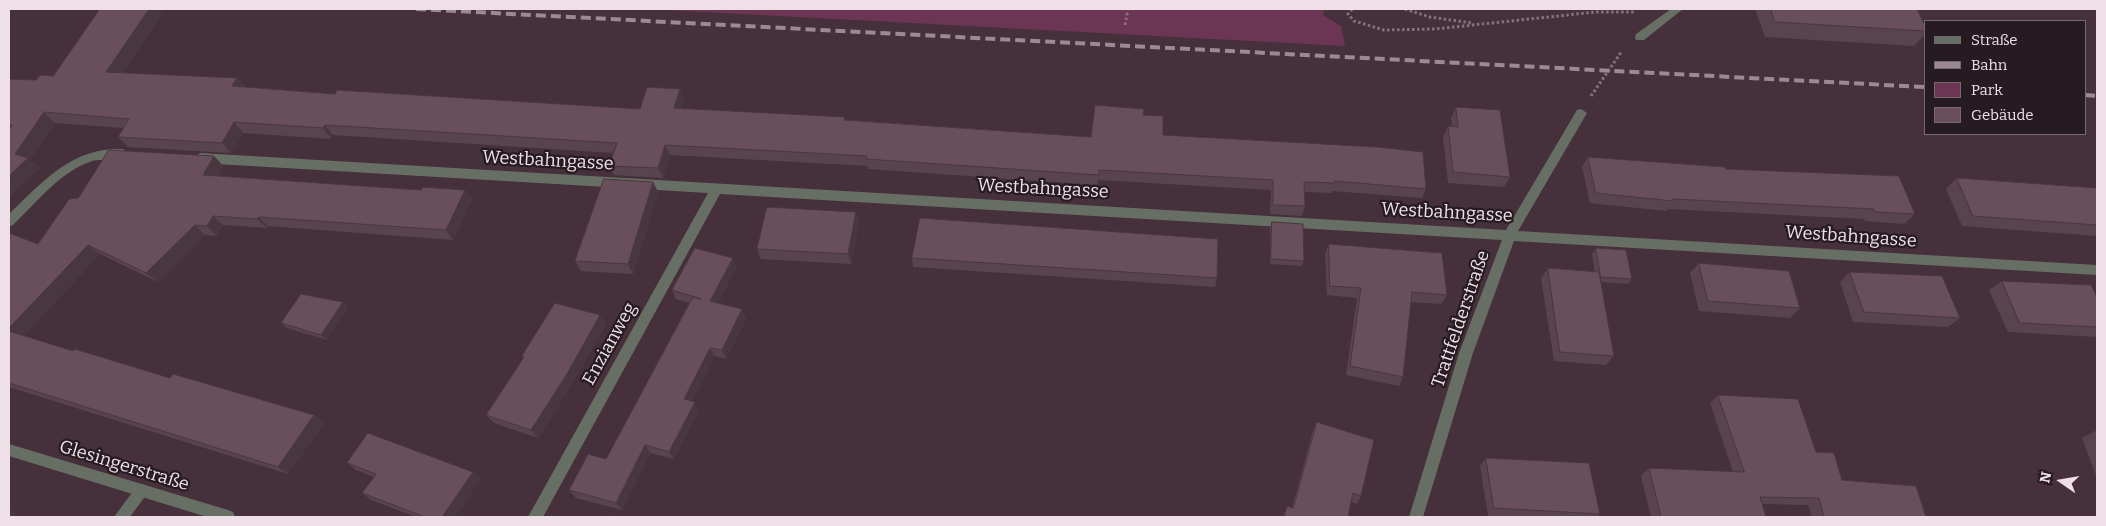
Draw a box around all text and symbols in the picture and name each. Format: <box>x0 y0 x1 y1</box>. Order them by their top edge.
legend <box>1924 20 2086 135</box>
text: Straße <box>1971 31 2017 49</box>
text: Bahn <box>1971 56 2007 74</box>
text: Park <box>1971 81 2003 99</box>
text: Gebäude <box>1971 106 2034 124</box>
street label: Westbahngasse <box>482 147 614 175</box>
street label: Westbahngasse <box>977 175 1109 203</box>
street label: Westbahngasse <box>1381 199 1513 227</box>
street label: Westbahngasse <box>1785 222 1917 252</box>
street label: Trattfelderstraße <box>1427 248 1495 390</box>
street label: Enzianweg <box>579 299 641 389</box>
street label: Glesingerstraße <box>57 436 191 496</box>
north arrow <box>2036 456 2086 506</box>
text: N <box>2036 470 2055 485</box>

